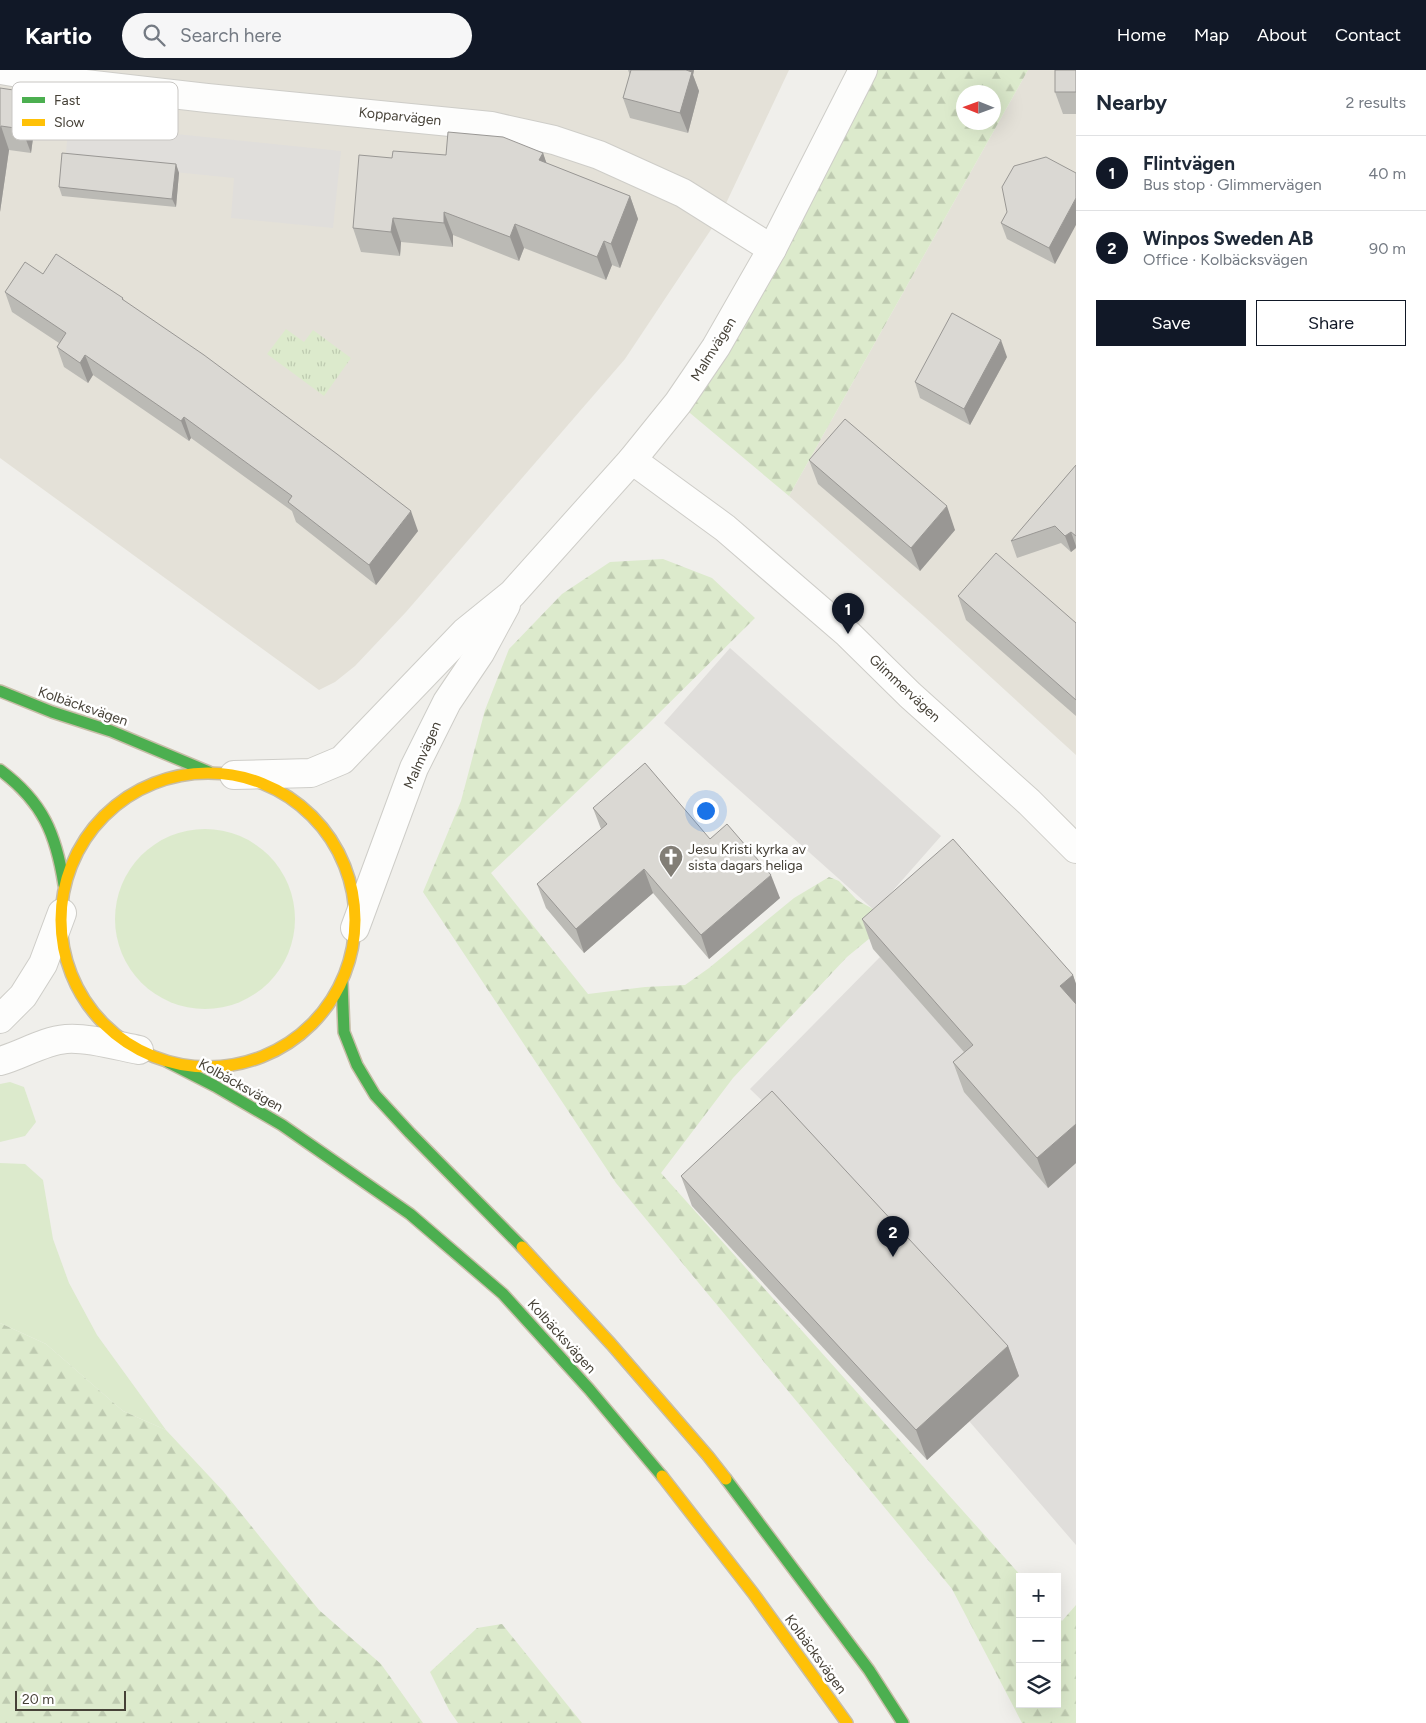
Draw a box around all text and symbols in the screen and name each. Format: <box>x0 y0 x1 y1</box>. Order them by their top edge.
search box <box>122 13 472 58</box>
text: Kartio <box>25 21 92 50</box>
icon: search <box>140 21 168 49</box>
text: Search here <box>180 24 282 47</box>
text: Home <box>1117 24 1166 46</box>
text: Map <box>1194 24 1229 46</box>
text: About <box>1257 24 1307 46</box>
text: Contact <box>1335 24 1401 46</box>
legend <box>12 82 178 140</box>
north arrow <box>956 85 1001 130</box>
text: Nearby <box>1096 90 1167 115</box>
text: Fast <box>54 92 80 109</box>
text: 2 results <box>1346 93 1406 112</box>
street label: Kopparvägen <box>358 104 442 129</box>
text: Slow <box>54 114 85 131</box>
text: Flintvägen <box>1143 152 1235 175</box>
text: 1 <box>1109 164 1115 183</box>
text: 40 m <box>1368 164 1406 183</box>
text: Bus stop · Glimmervägen <box>1143 175 1322 194</box>
text: Winpos Sweden AB <box>1143 227 1313 250</box>
text: 2 <box>1107 239 1117 258</box>
text: 90 m <box>1369 239 1406 258</box>
text: Office · Kolbäcksvägen <box>1143 250 1308 269</box>
button: Save <box>1096 300 1246 346</box>
button: Share <box>1256 300 1406 346</box>
street label: Malmvägen <box>687 314 740 384</box>
pin: 1 <box>832 593 864 634</box>
street label: Glimmervägen <box>865 651 944 726</box>
street label: Kolbäcksvägen <box>36 683 130 730</box>
street label: Malmvägen <box>400 719 445 792</box>
your location <box>693 798 719 824</box>
place label: Jesu Kristi kyrka av sista dagars heliga <box>688 841 807 874</box>
church icon: Jesu Kristi kyrka av sista dagars heliga <box>658 844 684 878</box>
street label: Kolbäcksvägen <box>196 1055 286 1116</box>
pin: 2 <box>877 1216 909 1257</box>
street label: Kolbäcksvägen <box>524 1296 599 1377</box>
map controls <box>1016 1573 1061 1708</box>
button: + <box>1016 1573 1061 1618</box>
street label: Kolbäcksvägen <box>781 1611 850 1697</box>
button: − <box>1016 1618 1061 1663</box>
button: layers <box>1016 1663 1061 1708</box>
scale bar <box>15 1688 126 1711</box>
text: 20 m <box>22 1691 54 1708</box>

